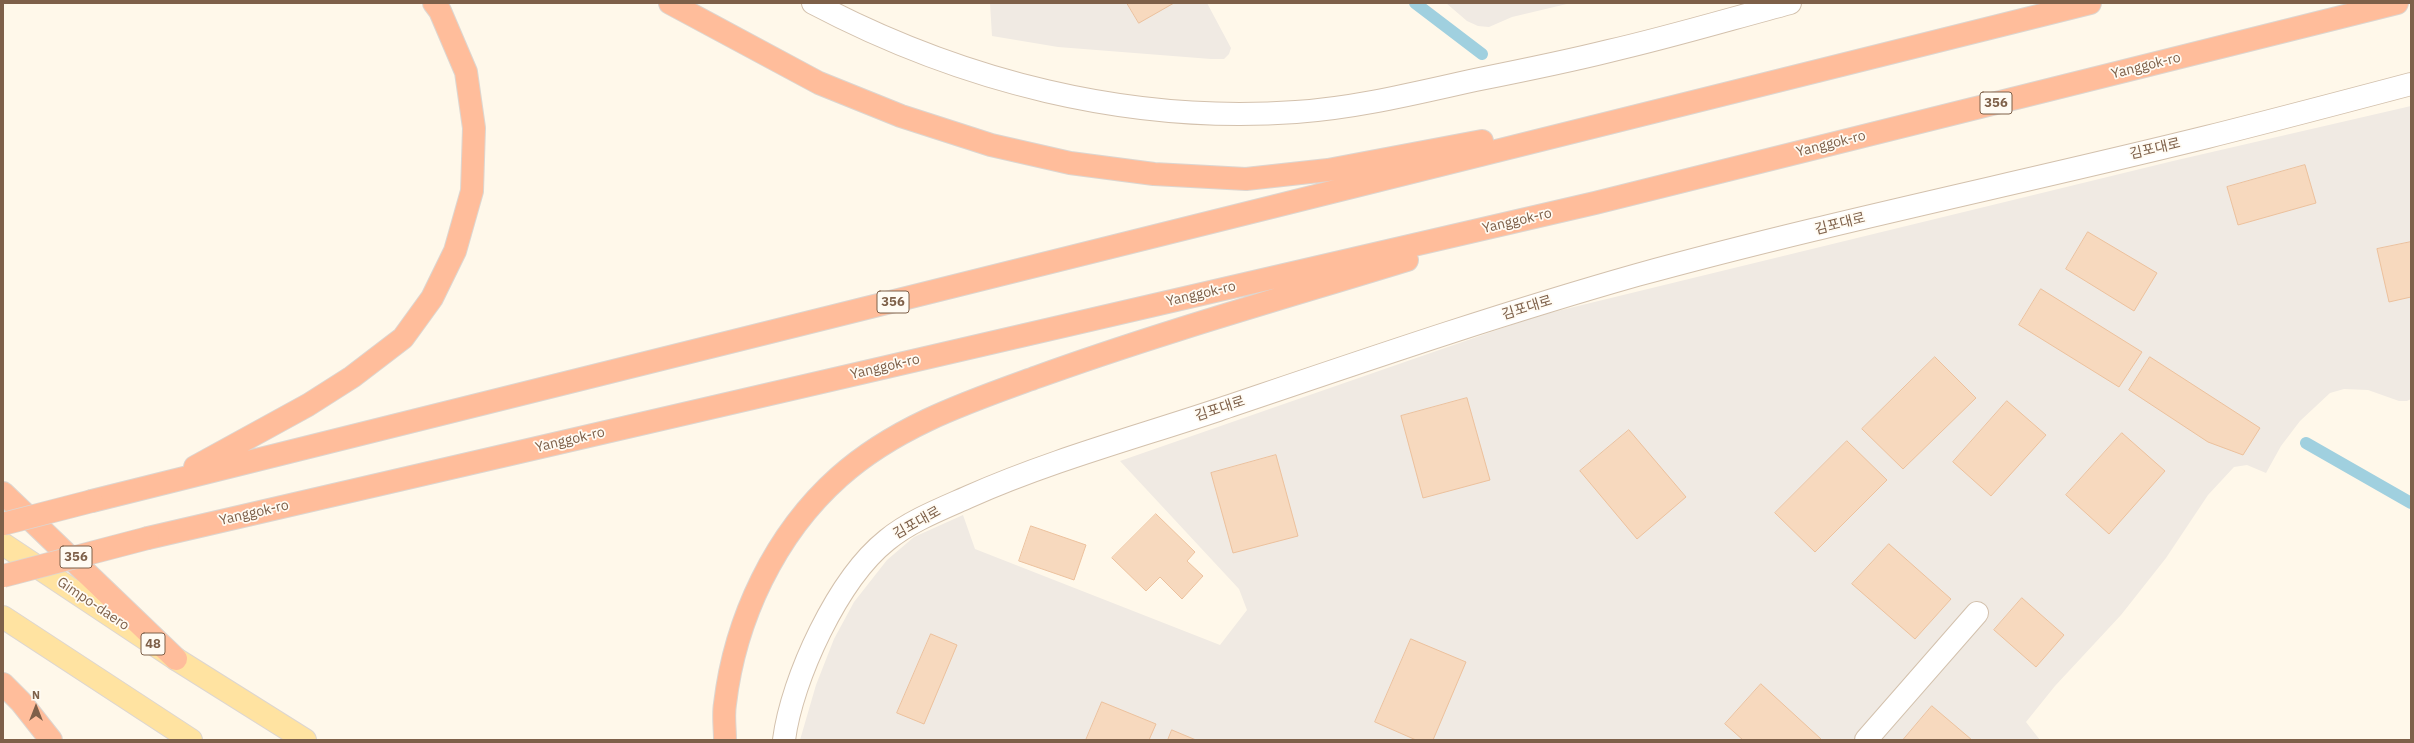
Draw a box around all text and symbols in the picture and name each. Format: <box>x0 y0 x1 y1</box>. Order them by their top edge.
street label: Yanggok-ro <box>2110 49 2182 83</box>
road number: 356 <box>1980 92 2012 114</box>
street label: Yanggok-ro <box>1795 127 1867 161</box>
street label: 김포대로 <box>2128 135 2182 163</box>
street label: Yanggok-ro <box>1481 205 1553 237</box>
street label: 김포대로 <box>1813 210 1867 238</box>
street label: Yanggok-ro <box>1165 278 1237 310</box>
road number: 356 <box>877 291 909 313</box>
street label: 김포대로 <box>1500 292 1554 324</box>
street label: Yanggok-ro <box>849 351 921 383</box>
street label: 김포대로 <box>1193 393 1247 425</box>
street label: Yanggok-ro <box>534 424 606 456</box>
street label: Yanggok-ro <box>218 497 290 529</box>
street label: 김포대로 <box>890 503 944 543</box>
road number: 356 <box>60 546 92 568</box>
street label: Gimpo-daero <box>54 574 132 634</box>
road number: 48 <box>141 633 165 655</box>
north arrow <box>16 687 56 727</box>
text: N <box>32 688 40 702</box>

